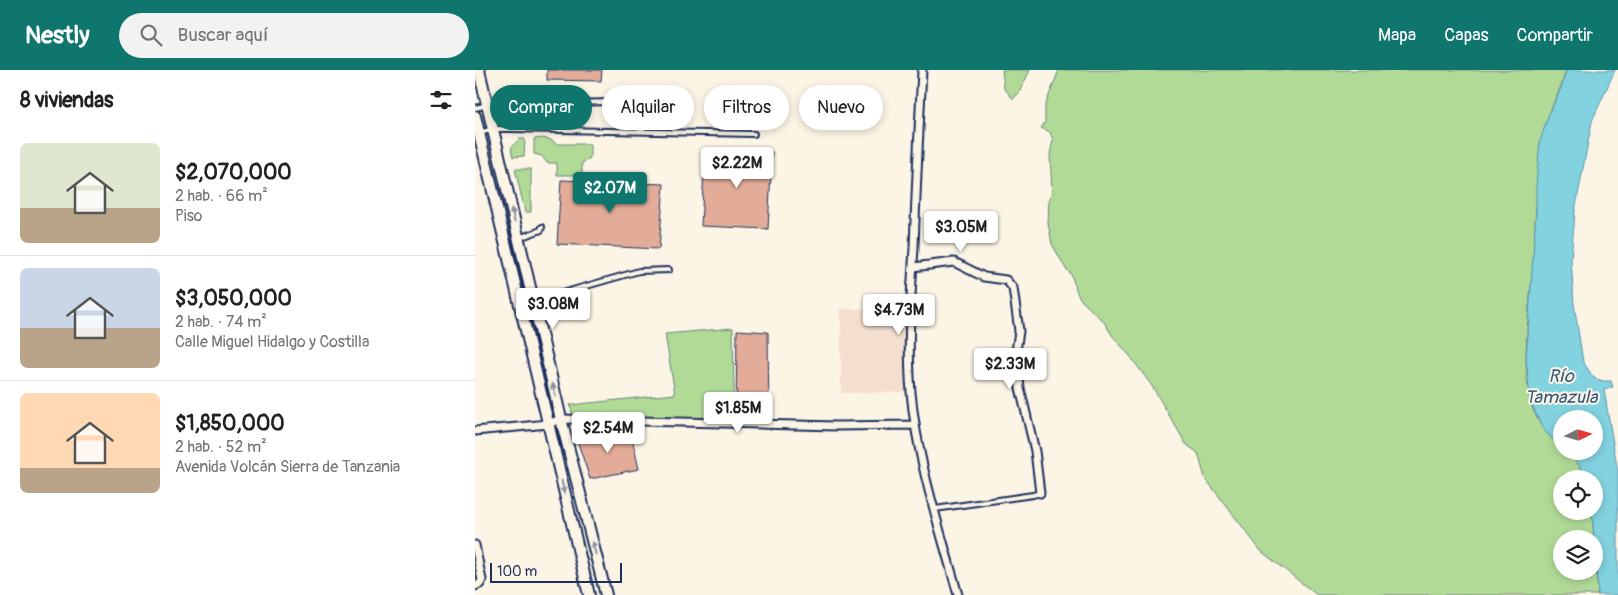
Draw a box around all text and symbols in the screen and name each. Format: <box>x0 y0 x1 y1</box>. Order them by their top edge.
search box <box>119 13 469 58</box>
text: Nestly <box>25 21 89 50</box>
icon: search <box>137 21 165 49</box>
text: Buscar aquí <box>177 23 268 47</box>
text: Mapa <box>1378 24 1416 47</box>
text: Capas <box>1444 24 1489 47</box>
text: Compartir <box>1517 24 1593 47</box>
chip: Comprar <box>490 85 592 130</box>
chip: Alquilar <box>602 85 694 130</box>
chip: Filtros <box>704 85 789 130</box>
chip: Nuevo <box>799 85 883 130</box>
icon: filters <box>427 86 455 114</box>
text: 8 viviendas <box>20 87 113 114</box>
pin: $2.22M <box>696 146 778 189</box>
text: $2.22M <box>712 153 762 173</box>
text: $2,070,000 <box>175 159 292 186</box>
icon: home <box>60 163 120 223</box>
pin: $2.07M <box>569 172 651 214</box>
text: $2.07M <box>584 178 636 198</box>
text: 2 hab. · 66 m² <box>175 186 268 206</box>
text: Piso <box>175 206 202 226</box>
one-way arrow <box>509 207 517 222</box>
pin: $3.05M <box>920 210 1002 253</box>
text: $3.05M <box>935 217 987 237</box>
text: $3,050,000 <box>175 285 292 312</box>
icon: home <box>60 288 120 348</box>
pin: $3.08M <box>512 288 594 330</box>
text: $3.08M <box>527 294 579 314</box>
pin: $4.73M <box>858 294 940 336</box>
text: $4.73M <box>874 300 924 320</box>
text: 2 hab. · 74 m² <box>175 312 267 332</box>
text: Calle Miguel Hidalgo y Costilla <box>175 332 369 352</box>
pin: $2.33M <box>969 348 1051 390</box>
text: $2.33M <box>985 354 1035 374</box>
water label: Río Tamazula <box>1525 365 1599 409</box>
one-way arrow <box>550 383 558 398</box>
pin: $1.85M <box>697 392 779 434</box>
text: $1.85M <box>715 398 761 418</box>
text: $1,850,000 <box>175 410 285 437</box>
north arrow <box>1553 410 1603 460</box>
map controls <box>1553 410 1603 580</box>
pin: $2.54M <box>567 412 649 454</box>
icon: home <box>60 413 120 473</box>
text: $2.54M <box>583 418 633 438</box>
text: 2 hab. · 52 m² <box>175 437 267 457</box>
text: Avenida Volcán Sierra de Tanzania <box>175 457 400 477</box>
button: locate <box>1553 470 1603 520</box>
one-way arrow <box>559 480 567 495</box>
button: layers <box>1553 530 1603 580</box>
one-way arrow <box>590 540 598 555</box>
scale bar <box>490 560 623 583</box>
text: 100 m <box>497 563 537 580</box>

